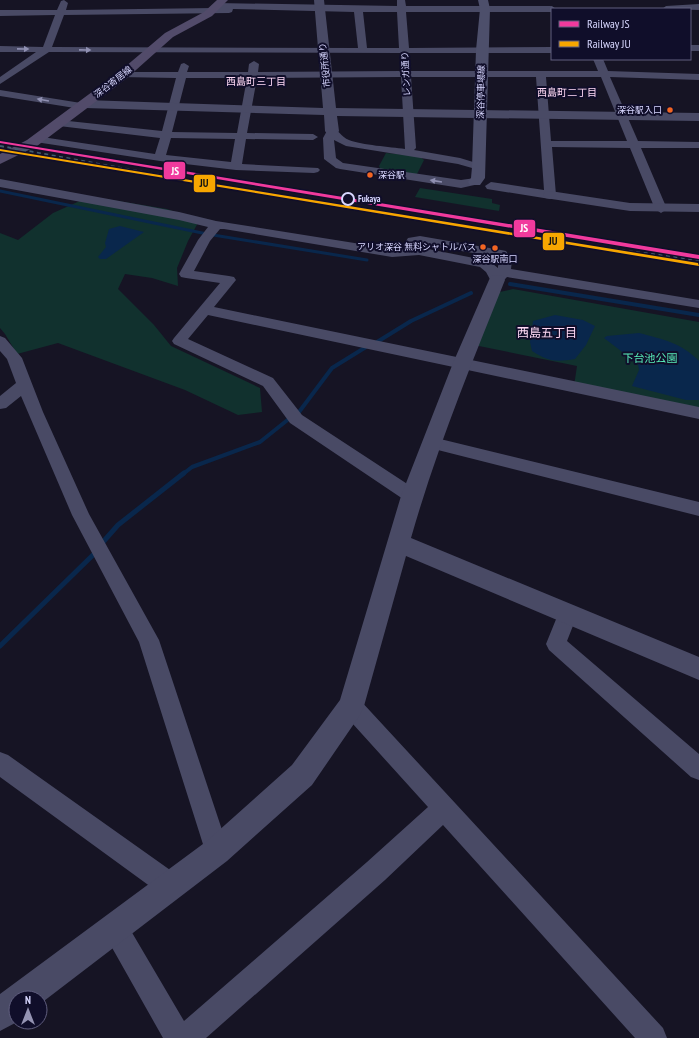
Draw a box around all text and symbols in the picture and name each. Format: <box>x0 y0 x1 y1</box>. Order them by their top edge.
legend <box>551 8 691 60</box>
text: Railway JS <box>587 16 630 31</box>
text: Railway JU <box>587 36 631 51</box>
street label: 市役所通り <box>317 42 332 88</box>
one-way arrow <box>17 46 30 52</box>
one-way arrow <box>79 47 92 53</box>
street label: レンガ通り <box>399 51 412 97</box>
street label: 深谷寄居線 <box>92 63 135 100</box>
street label: 深谷停車場線 <box>475 64 486 119</box>
district label: 西島町三丁目 <box>226 75 286 88</box>
district label: 西島町二丁目 <box>537 86 597 99</box>
one-way arrow <box>37 97 49 103</box>
place label: 深谷駅入口 <box>617 104 662 115</box>
marker: 深谷駅入口 <box>665 105 675 115</box>
line badge: JS <box>163 161 186 180</box>
text: JS <box>170 164 179 178</box>
place label: 深谷駅 <box>378 169 405 180</box>
marker: 深谷駅 <box>365 170 375 180</box>
line badge: JU <box>193 174 216 193</box>
text: JU <box>199 176 209 190</box>
one-way arrow <box>430 178 442 184</box>
marker: Fukaya <box>341 192 355 206</box>
place label: Fukaya <box>358 193 381 204</box>
line badge: JS <box>513 219 536 238</box>
text: JS <box>519 221 528 235</box>
line badge: JU <box>542 232 565 251</box>
text: JU <box>548 234 558 248</box>
place label: アリオ深谷 無料シャトルバス <box>357 241 476 252</box>
marker: アリオ深谷 無料シャトルバス <box>478 242 488 252</box>
marker: 深谷駅南口 <box>490 243 500 253</box>
place label: 深谷駅南口 <box>472 253 518 264</box>
district label: 西島五丁目 <box>517 325 577 340</box>
park label: 下台池公園 <box>623 351 678 365</box>
north arrow <box>8 990 48 1030</box>
text: N <box>25 993 31 1007</box>

